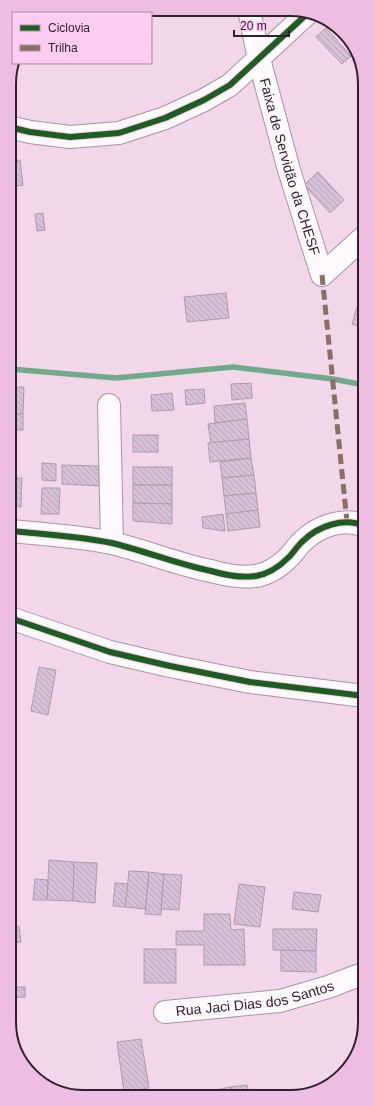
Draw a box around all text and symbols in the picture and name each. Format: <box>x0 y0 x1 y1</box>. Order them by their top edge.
legend <box>12 12 152 64</box>
scale bar <box>234 12 289 38</box>
text: 20 m <box>240 19 267 33</box>
text: Ciclovia <box>48 21 90 35</box>
text: Trilha <box>48 41 78 55</box>
street label: Faixa de Servidão da CHESF <box>257 76 323 257</box>
street label: Rua Jaci Dias dos Santos <box>175 977 336 1019</box>

